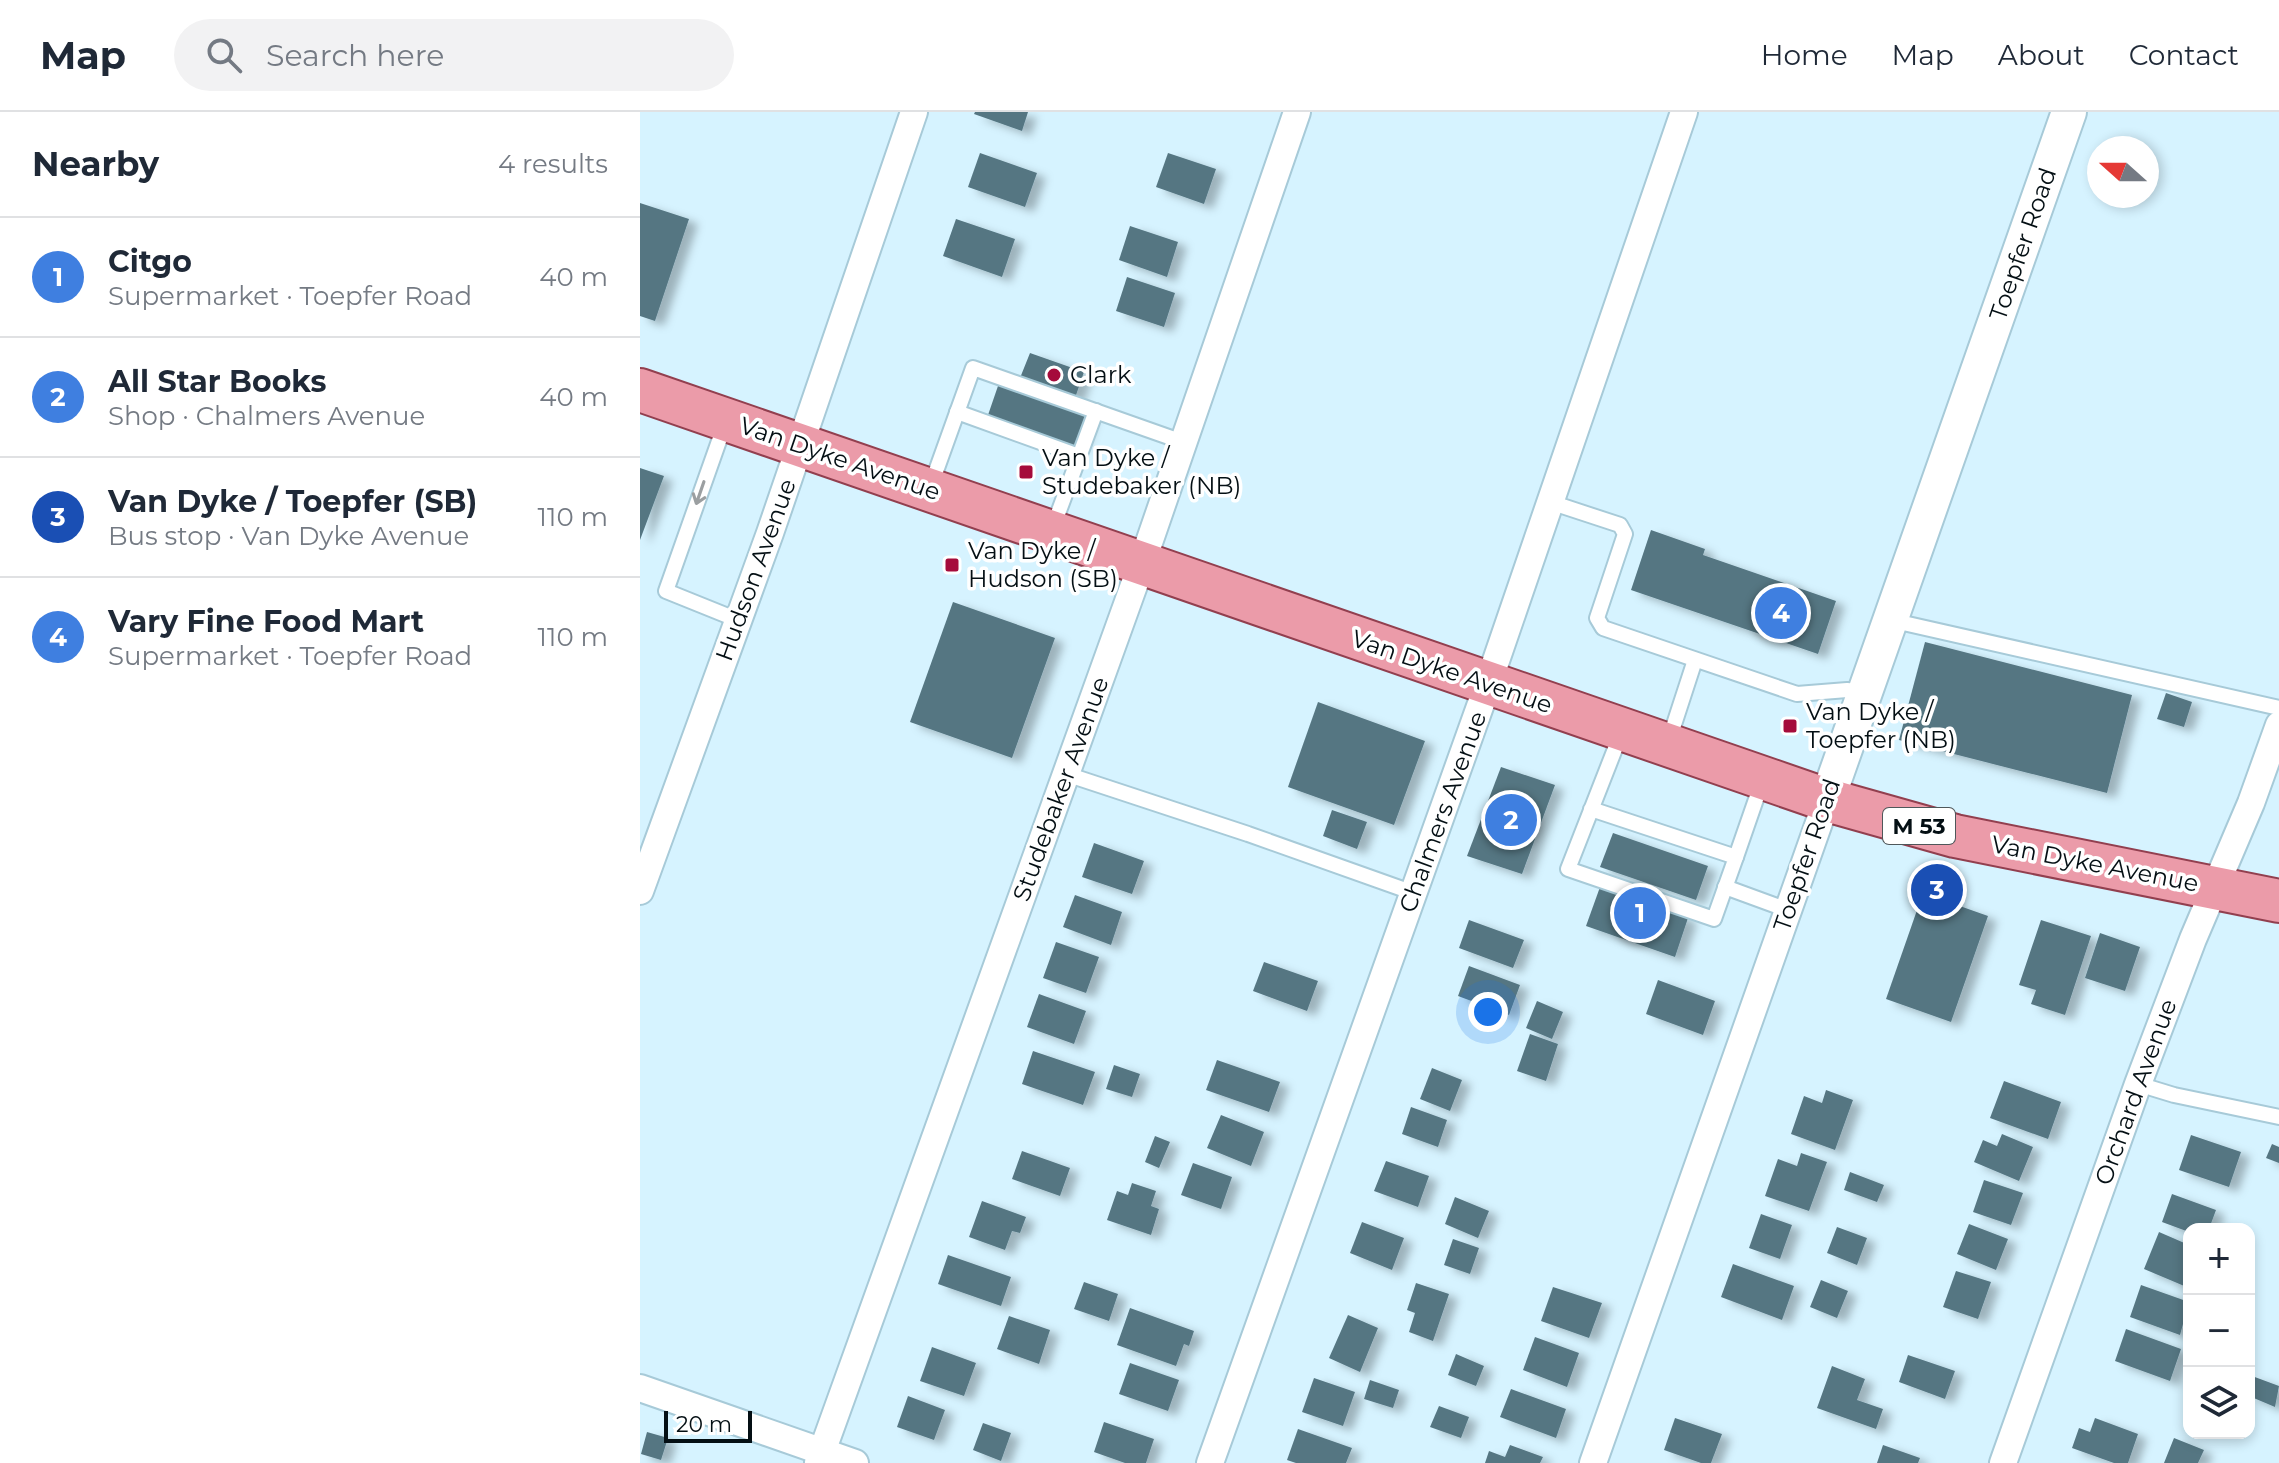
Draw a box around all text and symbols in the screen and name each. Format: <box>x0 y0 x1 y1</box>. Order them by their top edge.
search box <box>174 19 734 91</box>
text: Map <box>40 32 126 79</box>
icon: search <box>202 33 246 77</box>
text: Search here <box>266 37 444 74</box>
text: Home <box>1761 38 1848 72</box>
text: Map <box>1892 38 1954 72</box>
text: About <box>1998 38 2085 72</box>
text: Contact <box>2129 38 2239 72</box>
north arrow <box>2087 136 2159 208</box>
text: Nearby <box>32 143 159 185</box>
text: 4 results <box>498 148 608 180</box>
street label: Toepfer Road <box>1983 164 2062 324</box>
text: Citgo <box>108 243 192 280</box>
text: 1 <box>53 261 63 293</box>
text: 40 m <box>539 261 608 293</box>
text: Supermarket · Toepfer Road <box>108 280 472 312</box>
place label: Clark <box>1070 360 1132 389</box>
text: All Star Books <box>108 363 326 400</box>
marker: Clark <box>1045 366 1063 384</box>
text: 2 <box>50 381 66 413</box>
text: 40 m <box>539 381 608 413</box>
text: Shop · Chalmers Avenue <box>108 400 425 432</box>
street label: Van Dyke Avenue <box>736 411 944 506</box>
place label: Van Dyke / Studebaker (NB) <box>1042 443 1241 500</box>
marker: Van Dyke / Studebaker (NB) <box>1017 463 1035 481</box>
street label: Hudson Avenue <box>709 475 802 665</box>
one-way arrow <box>692 480 707 505</box>
text: Van Dyke / Toepfer (SB) <box>108 483 477 520</box>
text: 3 <box>50 501 66 533</box>
text: 110 m <box>538 501 608 533</box>
text: Bus stop · Van Dyke Avenue <box>108 520 469 552</box>
place label: Van Dyke / Hudson (SB) <box>968 536 1118 593</box>
marker: Van Dyke / Hudson (SB) <box>943 556 961 574</box>
pin: 4 <box>1755 583 1807 643</box>
text: Vary Fine Food Mart <box>108 603 424 640</box>
text: 4 <box>49 621 67 653</box>
text: 110 m <box>538 621 608 653</box>
street label: Van Dyke Avenue <box>1348 624 1556 719</box>
text: Supermarket · Toepfer Road <box>108 640 472 672</box>
street label: Studebaker Avenue <box>1006 673 1115 905</box>
place label: Van Dyke / Toepfer (NB) <box>1806 697 1956 754</box>
street label: Chalmers Avenue <box>1393 707 1492 916</box>
marker: Van Dyke / Toepfer (NB) <box>1781 717 1799 735</box>
street label: Toepfer Road <box>1767 775 1846 935</box>
pin: 2 <box>1485 790 1537 850</box>
road number: M 53 <box>1883 808 1955 844</box>
street label: Van Dyke Avenue <box>1989 829 2201 898</box>
pin: 3 <box>1911 860 1963 920</box>
pin: 1 <box>1614 883 1666 943</box>
your location <box>1468 992 1508 1032</box>
street label: Orchard Avenue <box>2088 995 2183 1189</box>
map controls <box>2183 1223 2255 1439</box>
button: + <box>2183 1223 2255 1295</box>
button: − <box>2183 1295 2255 1367</box>
button: layers <box>2183 1367 2255 1439</box>
scale bar <box>664 1407 752 1443</box>
text: 20 m <box>676 1411 732 1438</box>

